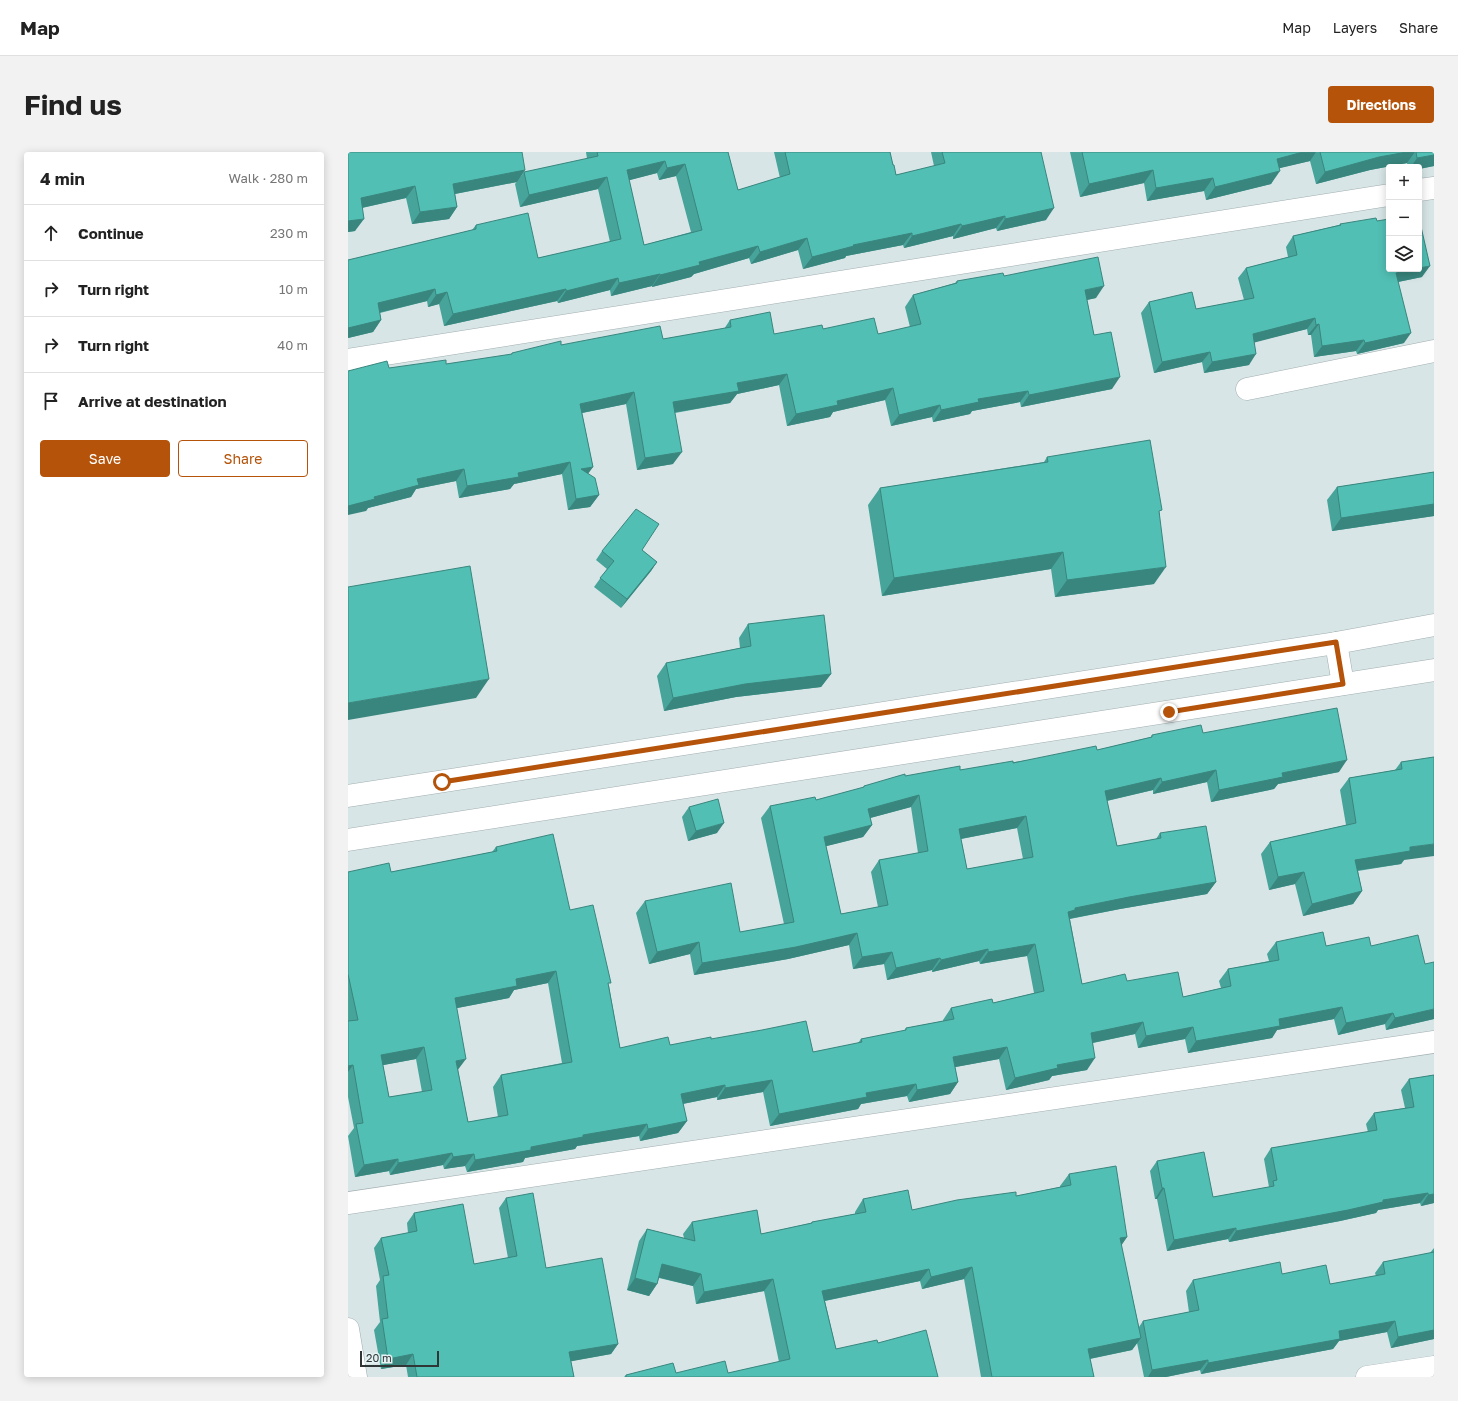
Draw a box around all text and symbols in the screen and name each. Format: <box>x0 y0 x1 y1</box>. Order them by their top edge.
text: Map <box>20 16 60 39</box>
text: Map <box>1282 19 1311 36</box>
text: Layers <box>1333 19 1377 36</box>
text: Share <box>1399 19 1438 36</box>
button: Directions <box>1328 86 1434 123</box>
text: Find us <box>24 88 122 121</box>
map controls <box>1386 164 1422 272</box>
button: + <box>1386 164 1422 200</box>
text: 4 min <box>40 168 85 189</box>
text: Walk · 280 m <box>229 170 308 186</box>
button: − <box>1386 200 1422 236</box>
icon: ahead <box>40 222 62 244</box>
text: Continue <box>78 224 144 242</box>
text: 230 m <box>270 225 308 241</box>
button: layers <box>1386 236 1422 272</box>
icon: right <box>40 278 62 300</box>
text: Turn right <box>78 280 149 298</box>
text: 10 m <box>279 281 308 297</box>
icon: right <box>40 334 62 356</box>
text: Turn right <box>78 336 149 354</box>
text: 40 m <box>277 337 308 353</box>
icon: arrive <box>40 390 62 412</box>
text: Arrive at destination <box>78 392 227 410</box>
button: Save <box>40 440 170 477</box>
button: Share <box>178 440 308 477</box>
route end <box>1160 703 1178 721</box>
route start <box>433 773 451 791</box>
scale bar <box>360 1349 439 1368</box>
text: 20 m <box>366 1351 392 1364</box>

